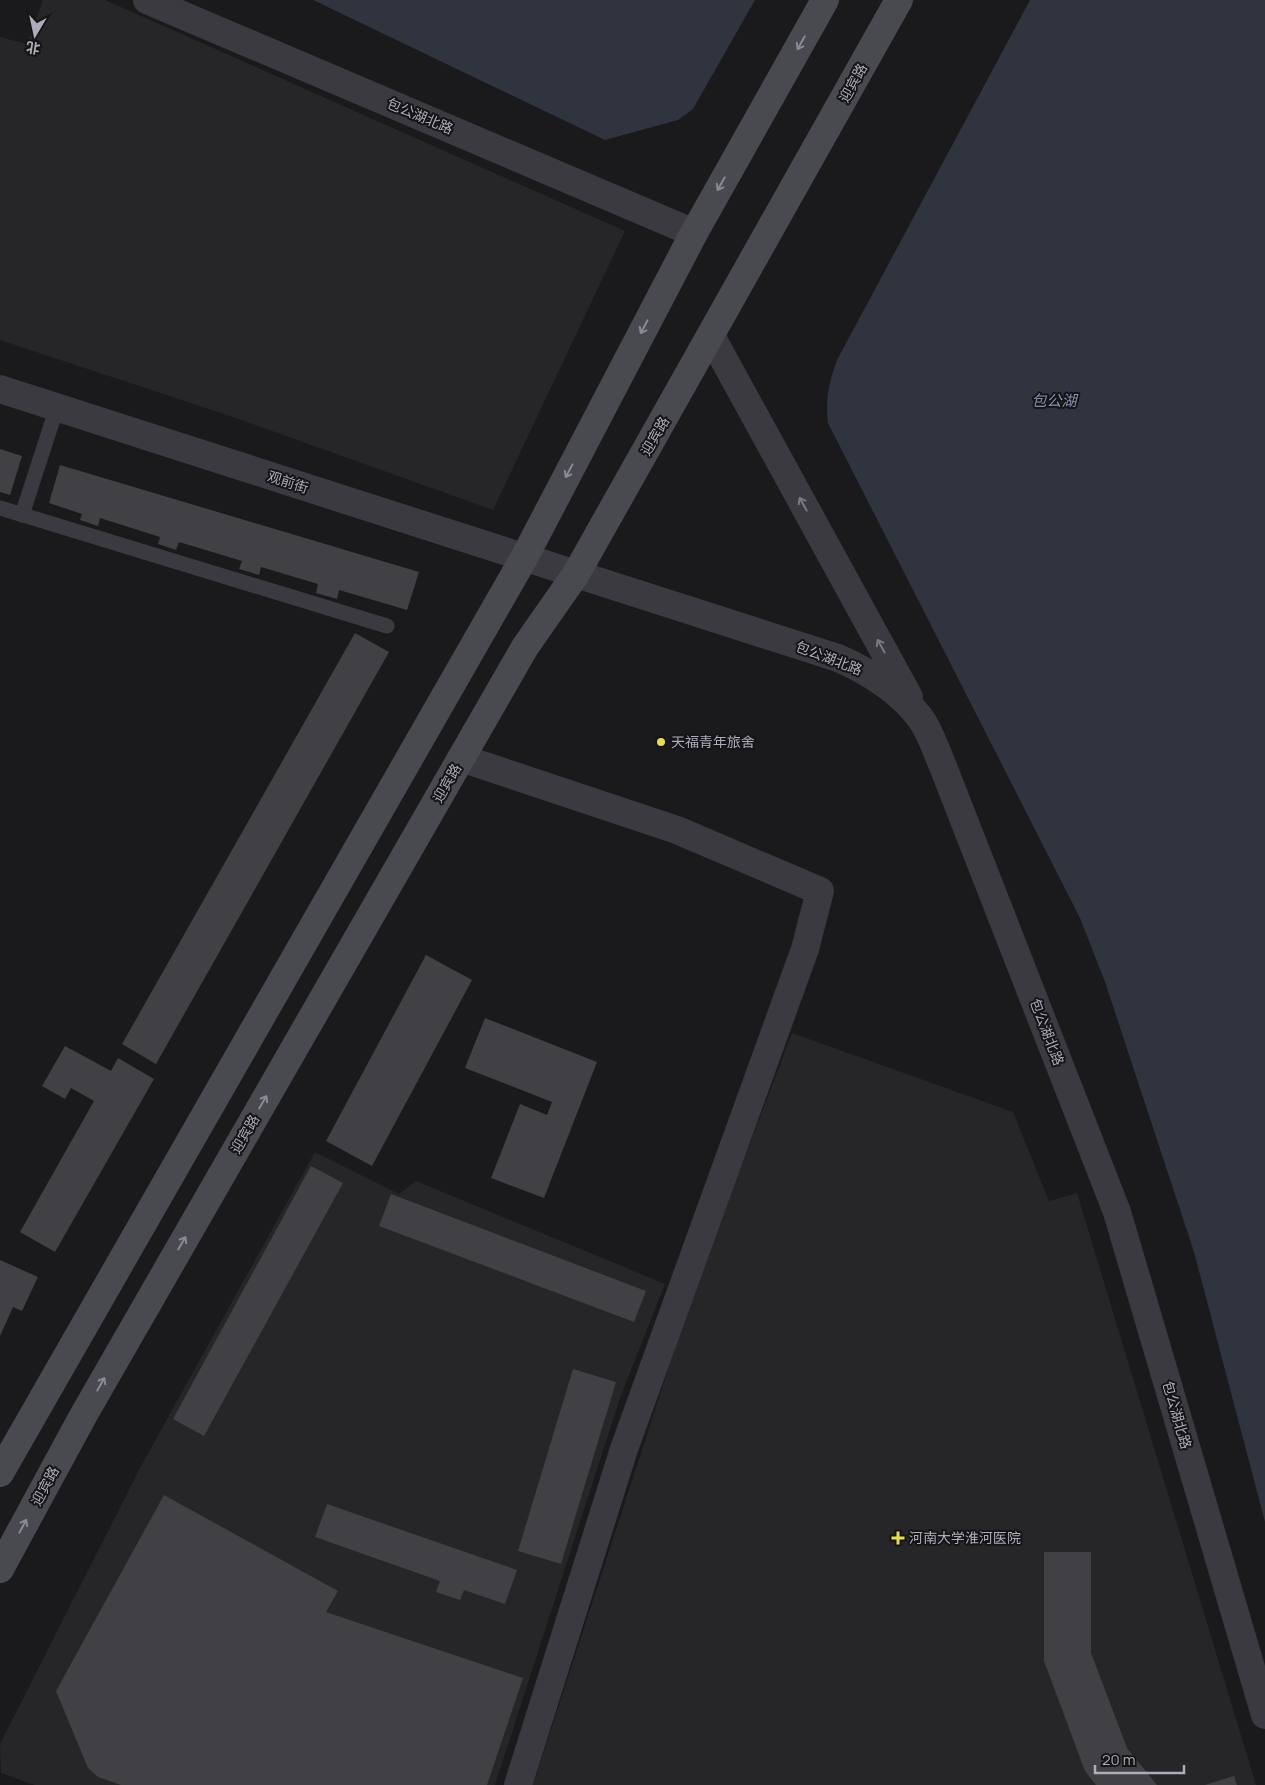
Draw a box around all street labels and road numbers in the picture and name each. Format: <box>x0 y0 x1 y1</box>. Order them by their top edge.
street label: 迎宾路 <box>834 60 871 106</box>
street label: 包公湖北路 <box>384 93 456 138</box>
street label: 迎宾路 <box>636 413 673 459</box>
street label: 观前街 <box>265 466 311 497</box>
street label: 包公湖北路 <box>793 636 865 679</box>
street label: 迎宾路 <box>428 760 465 806</box>
street label: 包公湖北路 <box>1026 996 1069 1068</box>
street label: 迎宾路 <box>226 1111 263 1157</box>
street label: 包公湖北路 <box>1159 1379 1196 1451</box>
street label: 迎宾路 <box>26 1463 63 1509</box>

